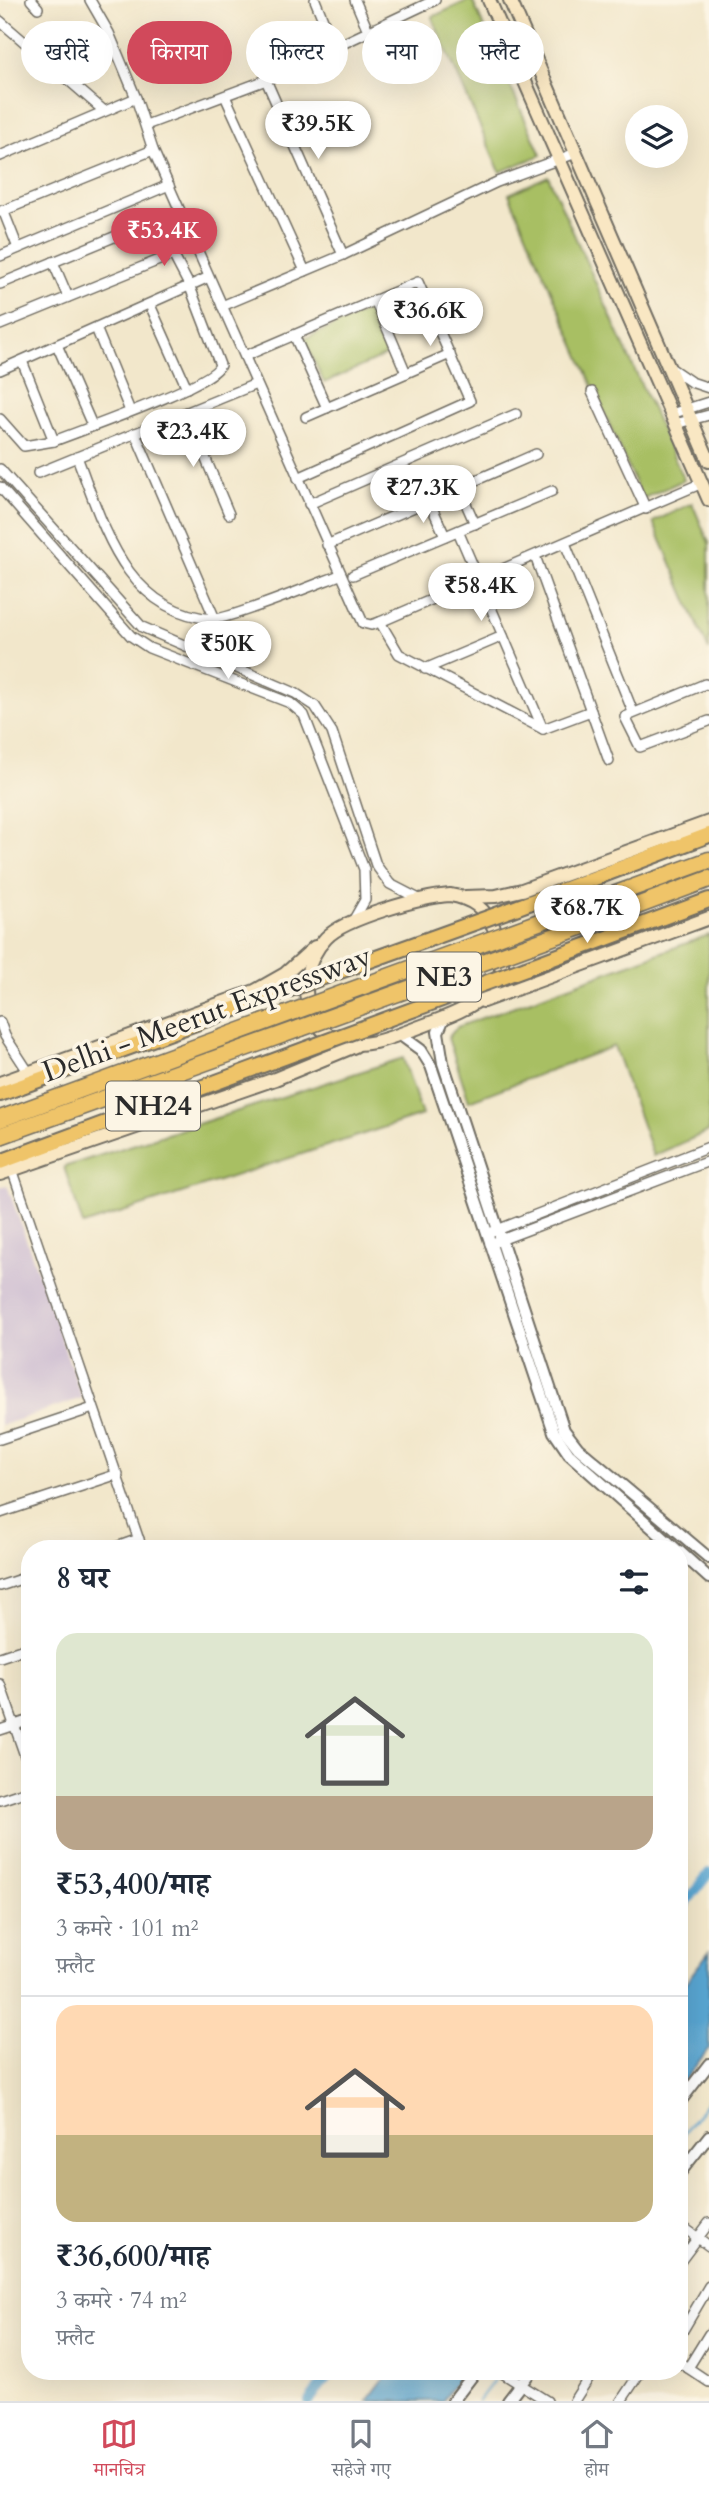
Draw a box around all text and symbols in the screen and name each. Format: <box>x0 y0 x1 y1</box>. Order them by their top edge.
chip: खरीदें <box>21 21 113 84</box>
chip: किराया <box>127 21 232 84</box>
chip: फ़िल्टर <box>246 21 348 84</box>
chip: नया <box>362 21 442 84</box>
chip: फ़्लैट <box>456 21 544 84</box>
pin: ₹39.5K <box>261 102 375 161</box>
map controls <box>625 105 688 168</box>
button: layers <box>625 105 688 168</box>
text: ₹39.5K <box>281 108 355 139</box>
pin: ₹53.4K <box>107 208 221 268</box>
text: ₹53.4K <box>127 215 201 246</box>
pin: ₹36.6K <box>373 288 487 348</box>
text: ₹36.6K <box>393 295 467 326</box>
pin: ₹23.4K <box>136 410 250 469</box>
text: ₹23.4K <box>156 416 230 447</box>
pin: ₹27.3K <box>366 466 480 525</box>
text: ₹27.3K <box>386 472 460 503</box>
pin: ₹58.4K <box>424 564 538 623</box>
text: ₹58.4K <box>444 570 518 601</box>
pin: ₹50K <box>187 622 269 681</box>
text: ₹50K <box>200 628 256 659</box>
pin: ₹68.7K <box>530 886 644 945</box>
text: ₹68.7K <box>550 892 624 923</box>
street label: Delhi - Meerut Expressway <box>37 935 377 1093</box>
road number: NE3 <box>407 953 481 1002</box>
road number: NH24 <box>106 1082 200 1130</box>
text: 8 घर <box>56 1558 109 1599</box>
icon: filters <box>615 1563 653 1601</box>
icon: home <box>292 1678 418 1804</box>
text: ₹53,400/माह <box>56 1864 210 1905</box>
text: 3 कमरे · 101 m² <box>56 1913 199 1944</box>
text: फ़्लैट <box>56 1950 94 1981</box>
icon: home <box>292 2050 418 2176</box>
text: ₹36,600/माह <box>56 2236 210 2277</box>
text: 3 कमरे · 74 m² <box>56 2285 187 2316</box>
text: फ़्लैट <box>56 2322 94 2353</box>
tab: मानचित्र <box>93 2415 145 2488</box>
tab: सहेजे गए <box>332 2415 391 2488</box>
tab: होम <box>578 2415 616 2488</box>

